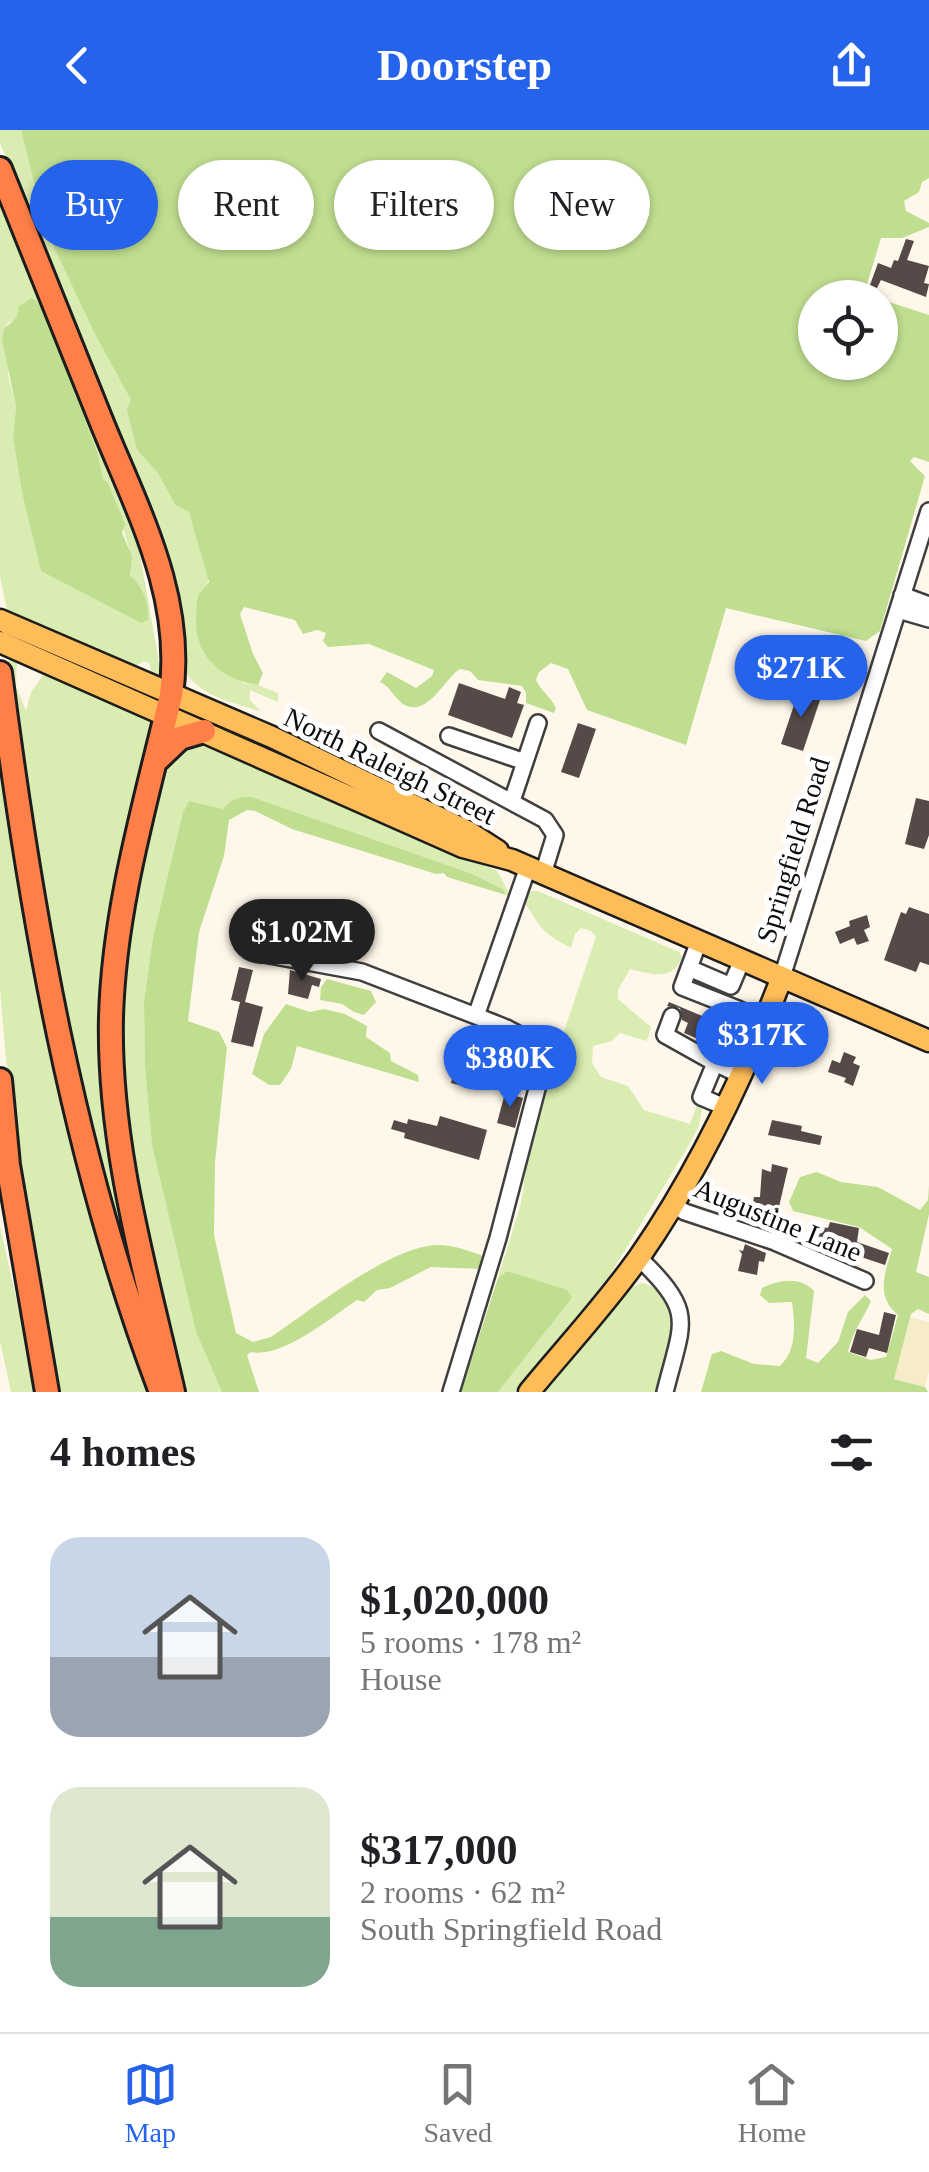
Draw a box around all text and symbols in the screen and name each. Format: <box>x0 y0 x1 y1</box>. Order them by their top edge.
icon: back <box>50 38 105 93</box>
icon: share <box>824 38 879 93</box>
text: Doorstep <box>377 40 552 90</box>
chip: Buy <box>30 160 158 250</box>
chip: Rent <box>178 160 314 250</box>
chip: Filters <box>334 160 494 250</box>
chip: New <box>514 160 650 250</box>
map controls <box>798 280 898 380</box>
button: locate <box>798 280 898 380</box>
pin: $271K <box>731 635 871 720</box>
text: $271K <box>757 649 845 685</box>
street label: North Raleigh Street <box>279 701 501 831</box>
street label: Springfield Road <box>750 754 836 946</box>
pin: $1.02M <box>221 899 383 984</box>
text: $1.02M <box>251 913 353 949</box>
pin: $317K <box>692 1002 832 1087</box>
text: $317K <box>718 1016 806 1052</box>
pin: $380K <box>440 1025 580 1110</box>
text: $380K <box>466 1039 554 1075</box>
street label: Augustine Lane <box>690 1172 866 1268</box>
icon: filters <box>824 1425 879 1480</box>
text: 4 homes <box>50 1429 196 1475</box>
icon: home <box>130 1577 250 1697</box>
text: $1,020,000 <box>360 1577 549 1623</box>
text: 5 rooms · 178 m² <box>360 1624 581 1660</box>
text: House <box>360 1661 442 1697</box>
icon: home <box>130 1827 250 1947</box>
text: $317,000 <box>360 1827 518 1873</box>
text: 2 rooms · 62 m² <box>360 1874 565 1910</box>
text: South Springfield Road <box>360 1911 662 1947</box>
tab: Map <box>123 2057 178 2149</box>
tab: Saved <box>424 2057 492 2149</box>
tab: Home <box>738 2057 806 2149</box>

